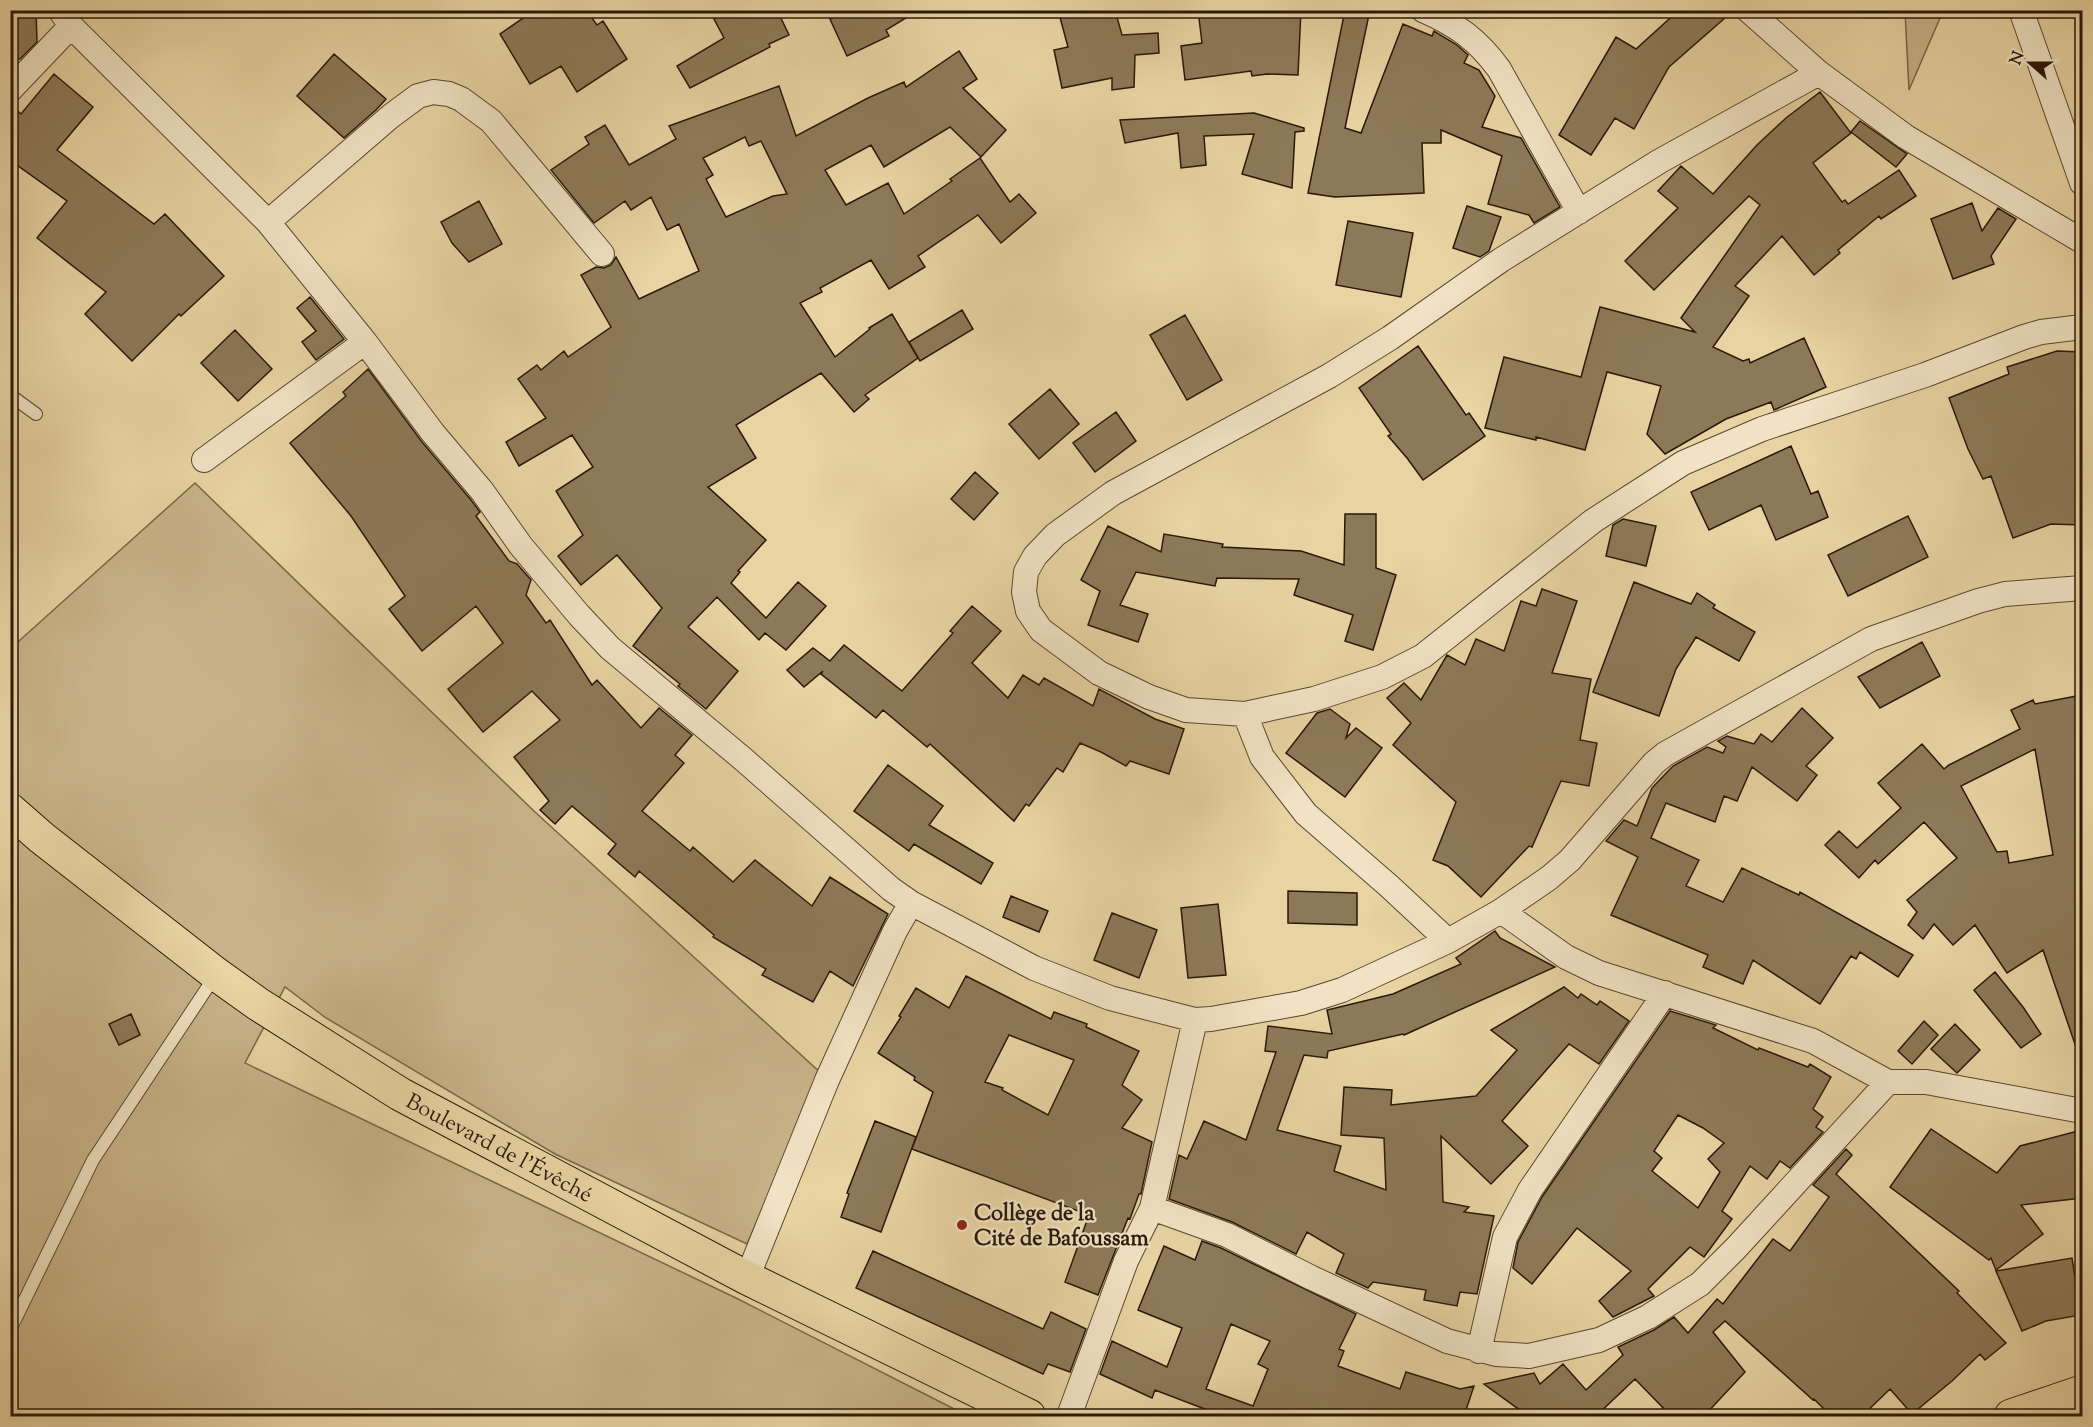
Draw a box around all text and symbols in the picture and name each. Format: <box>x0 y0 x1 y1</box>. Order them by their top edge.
north arrow <box>2000 33 2060 93</box>
text: N <box>2005 48 2031 69</box>
street label: Boulevard de l'Évêché <box>399 1087 597 1212</box>
place label: Collège de la Cité de Bafoussam <box>974 1199 1149 1256</box>
marker: Collège de la Cité de Bafoussam <box>955 1218 969 1232</box>

